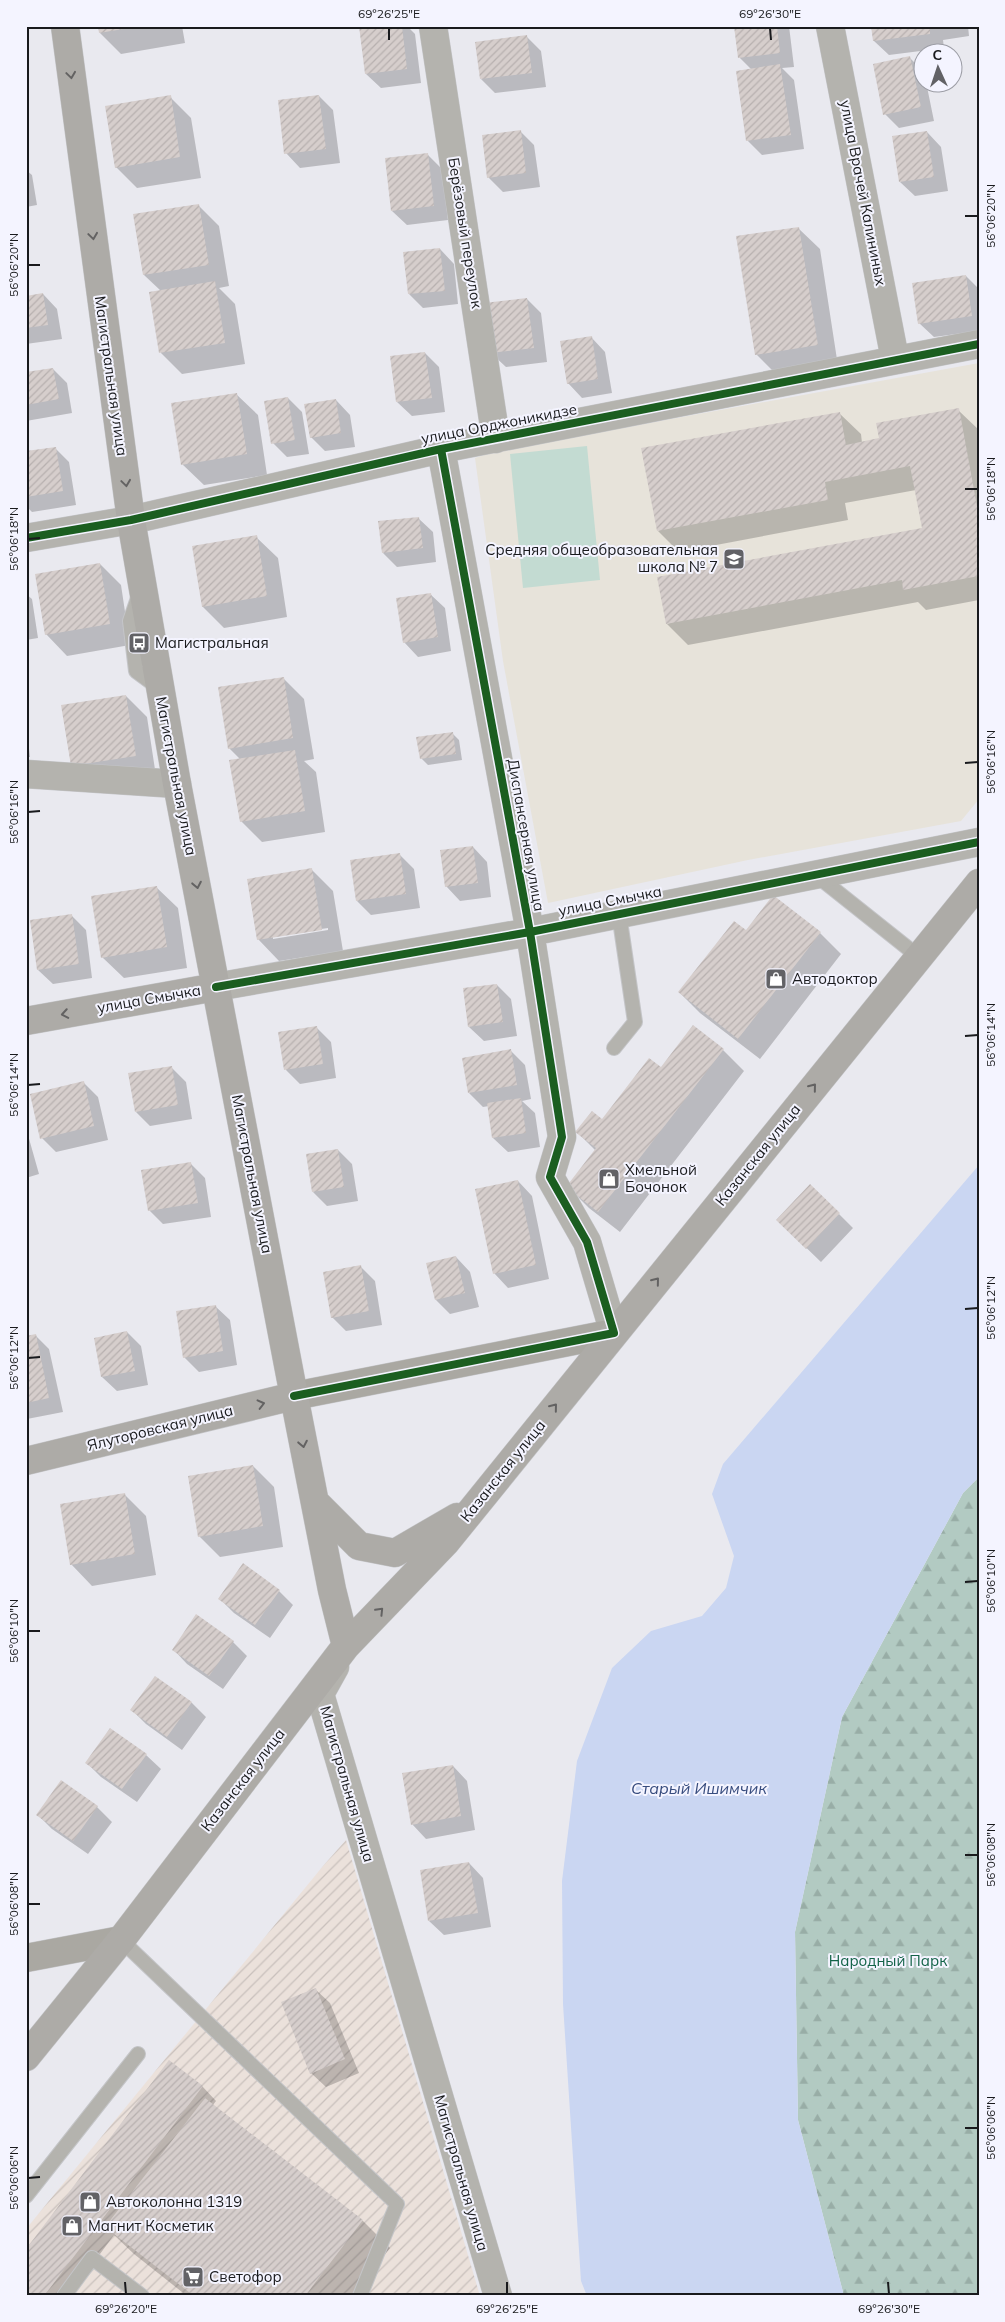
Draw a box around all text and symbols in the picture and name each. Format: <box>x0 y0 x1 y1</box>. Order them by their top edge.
text: 69°26'25"E <box>358 6 420 21</box>
text: 69°26'30"E <box>739 6 801 21</box>
north arrow <box>912 42 962 92</box>
text: С <box>932 46 943 64</box>
one-way arrow <box>65 71 76 79</box>
street label: улица Врачей Калининых <box>836 98 891 287</box>
street label: Берёзовый переулок <box>444 156 487 311</box>
text: 56°06'20"N <box>983 184 998 248</box>
one-way arrow <box>87 231 97 240</box>
text: 56°06'20"N <box>6 233 21 297</box>
street label: Магистральная улица <box>91 295 132 457</box>
street label: улица Орджоникидзе <box>419 399 578 448</box>
text: 56°06'18"N <box>983 457 998 521</box>
one-way arrow <box>120 479 130 488</box>
text: 56°06'18"N <box>6 507 21 571</box>
place label: Средняя общеобразовательная школа № 7 <box>485 540 718 576</box>
school or university icon: Средняя общеобразовательная школа № 7 <box>722 547 746 571</box>
bus stop icon: Магистральная <box>127 631 151 655</box>
place label: Магистральная <box>155 633 269 652</box>
street label: Магистральная улица <box>152 695 201 857</box>
text: 56°06'16"N <box>983 730 998 794</box>
street label: Диспансерная улица <box>504 757 549 913</box>
text: 56°06'16"N <box>6 780 21 844</box>
one-way arrow <box>191 880 202 889</box>
street label: улица Смычка <box>557 881 663 920</box>
shop icon: Автодоктор <box>764 967 788 991</box>
place label: Автодоктор <box>792 969 878 988</box>
street label: улица Смычка <box>96 980 202 1017</box>
text: 56°06'14"N <box>983 1003 998 1067</box>
one-way arrow <box>61 1009 69 1019</box>
text: 56°06'14"N <box>6 1053 21 1117</box>
one-way arrow <box>808 1084 816 1093</box>
street label: Магистральная улица <box>228 1093 277 1255</box>
street label: Казанская улица <box>711 1100 804 1209</box>
place label: Хмельной Бочонок <box>625 1160 697 1196</box>
shop icon: Хмельной Бочонок <box>597 1167 621 1191</box>
text: 56°06'12"N <box>983 1276 998 1340</box>
one-way arrow <box>650 1278 658 1287</box>
text: 56°06'12"N <box>6 1326 21 1390</box>
one-way arrow <box>256 1399 265 1410</box>
street label: Ялуторовская улица <box>85 1400 235 1455</box>
one-way arrow <box>548 1404 557 1413</box>
street label: Казанская улица <box>456 1416 549 1525</box>
one-way arrow <box>298 1440 308 1449</box>
text: 56°06'10"N <box>983 1549 998 1613</box>
text: 56°06'10"N <box>6 1599 21 1663</box>
one-way arrow <box>374 1607 383 1616</box>
street label: Магистральная улица <box>316 1704 379 1864</box>
street label: Казанская улица <box>197 1724 289 1835</box>
water label: Старый Ишимчик <box>631 1778 767 1798</box>
text: 56°06'08"N <box>983 1823 998 1887</box>
text: 56°06'08"N <box>6 1872 21 1936</box>
park label: Народный Парк <box>829 1951 948 1970</box>
street label: Магистральная улица <box>430 2093 493 2253</box>
text: 56°06'06"N <box>983 2096 998 2160</box>
text: 56°06'06"N <box>6 2146 21 2210</box>
shop icon: Автоколонна 1319 <box>78 2190 102 2214</box>
place label: Автоколонна 1319 <box>106 2192 242 2211</box>
shop icon: Магнит Косметик <box>60 2214 84 2238</box>
place label: Магнит Косметик <box>88 2216 215 2235</box>
supermarket icon: Светофор <box>181 2265 205 2289</box>
place label: Светофор <box>209 2267 282 2286</box>
text: 69°26'20"E <box>95 2301 157 2316</box>
text: 69°26'25"E <box>476 2301 538 2316</box>
text: 69°26'30"E <box>858 2301 920 2316</box>

